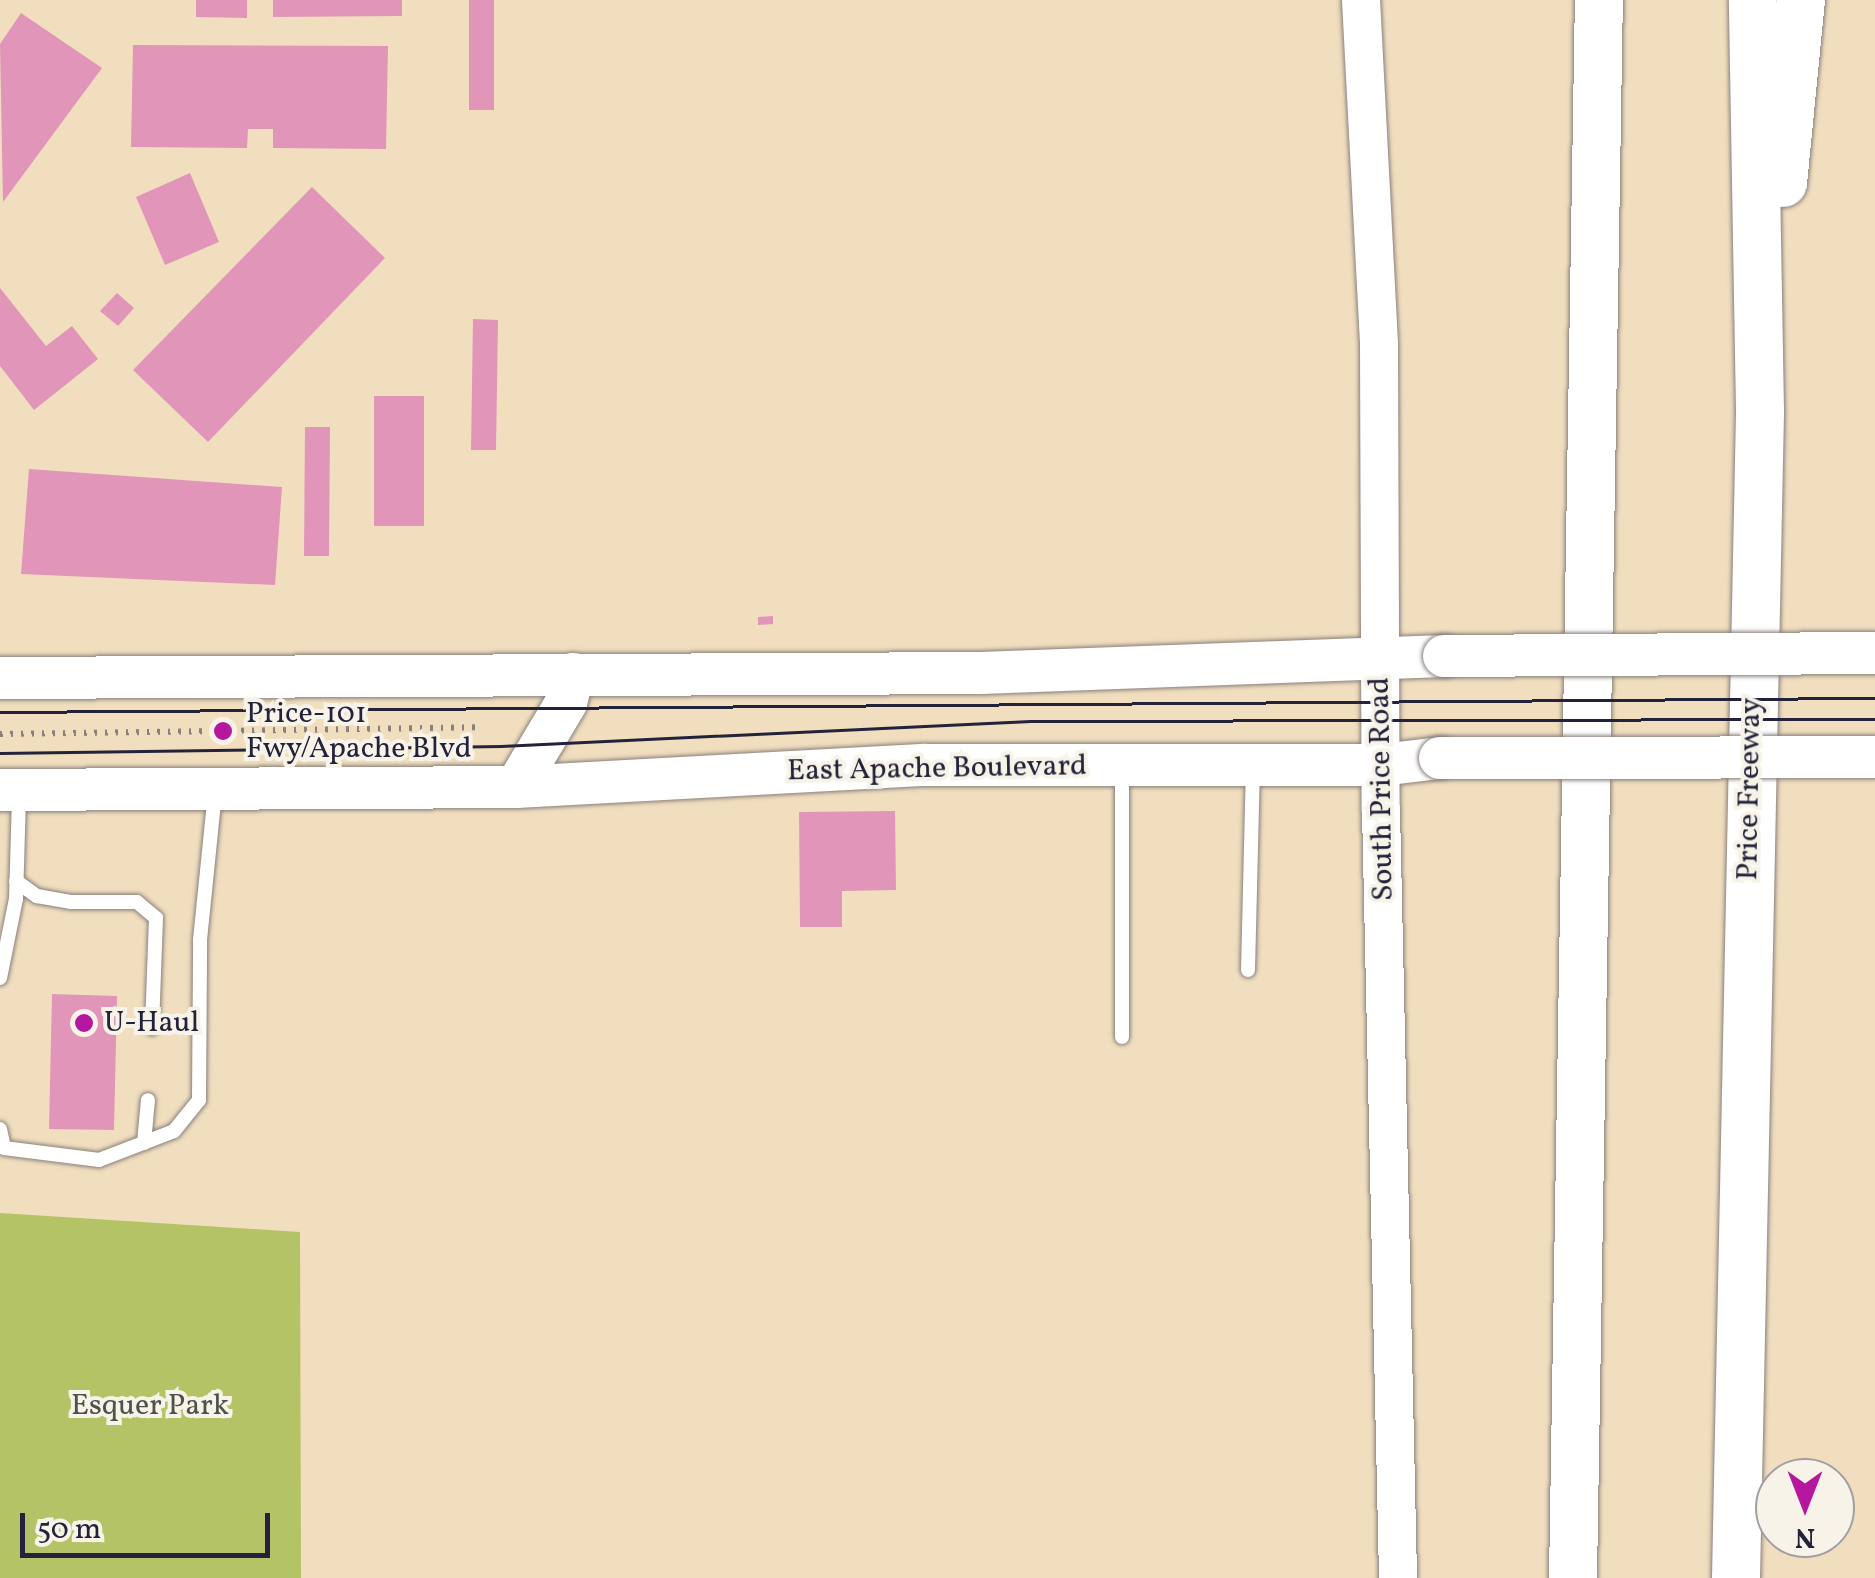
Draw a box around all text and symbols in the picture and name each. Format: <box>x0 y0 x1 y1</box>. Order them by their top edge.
street label: South Price Road <box>1362 677 1402 901</box>
place label: Price-101 Fwy/Apache Blvd <box>246 696 472 766</box>
street label: Price Freeway <box>1730 697 1770 881</box>
marker: Price-101 Fwy/Apache Blvd <box>210 718 236 744</box>
street label: East Apache Boulevard <box>787 748 1087 790</box>
place label: U-Haul <box>104 1005 199 1041</box>
marker: U-Haul <box>73 1012 95 1034</box>
park label: Esquer Park <box>71 1388 229 1424</box>
north arrow <box>1755 1458 1855 1558</box>
scale bar <box>25 1493 275 1555</box>
text: 50 m <box>37 1509 101 1551</box>
text: N <box>1795 1517 1815 1556</box>

